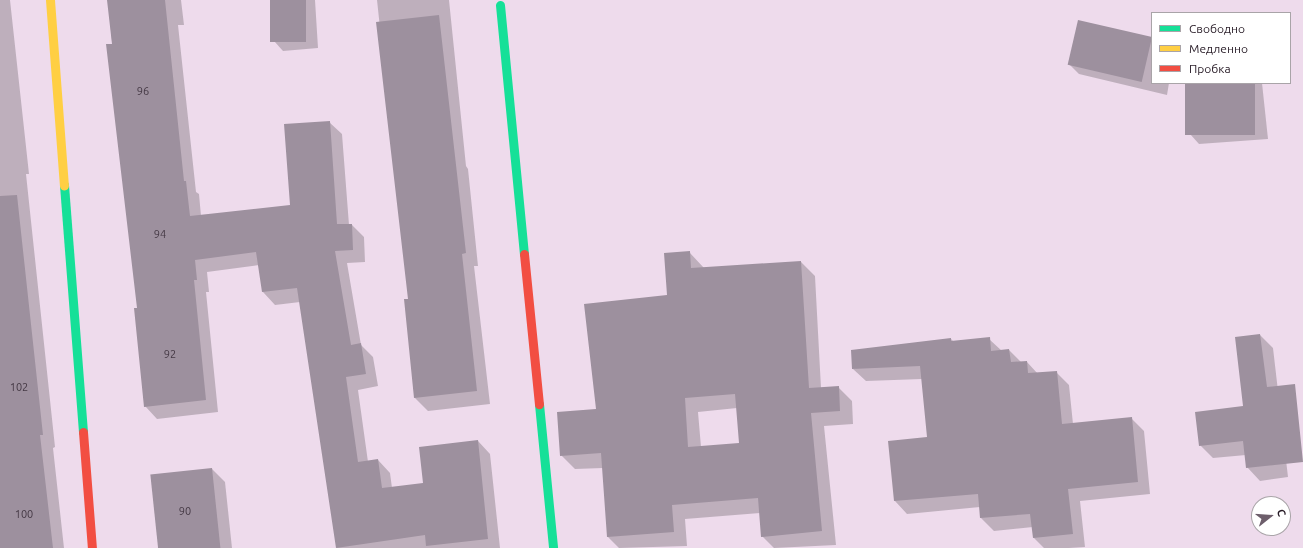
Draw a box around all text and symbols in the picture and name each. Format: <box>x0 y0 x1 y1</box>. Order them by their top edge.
legend <box>1151 12 1291 84</box>
text: Свободно <box>1189 22 1245 35</box>
text: Медленно <box>1189 42 1248 55</box>
text: Пробка <box>1189 62 1231 75</box>
house number: 96 <box>137 84 149 98</box>
house number: 94 <box>154 227 166 241</box>
house number: 92 <box>164 347 176 361</box>
house number: 102 <box>10 380 28 394</box>
north arrow <box>1251 496 1291 536</box>
house number: 90 <box>179 504 191 518</box>
house number: 100 <box>15 507 33 521</box>
text: С <box>1275 508 1288 518</box>

